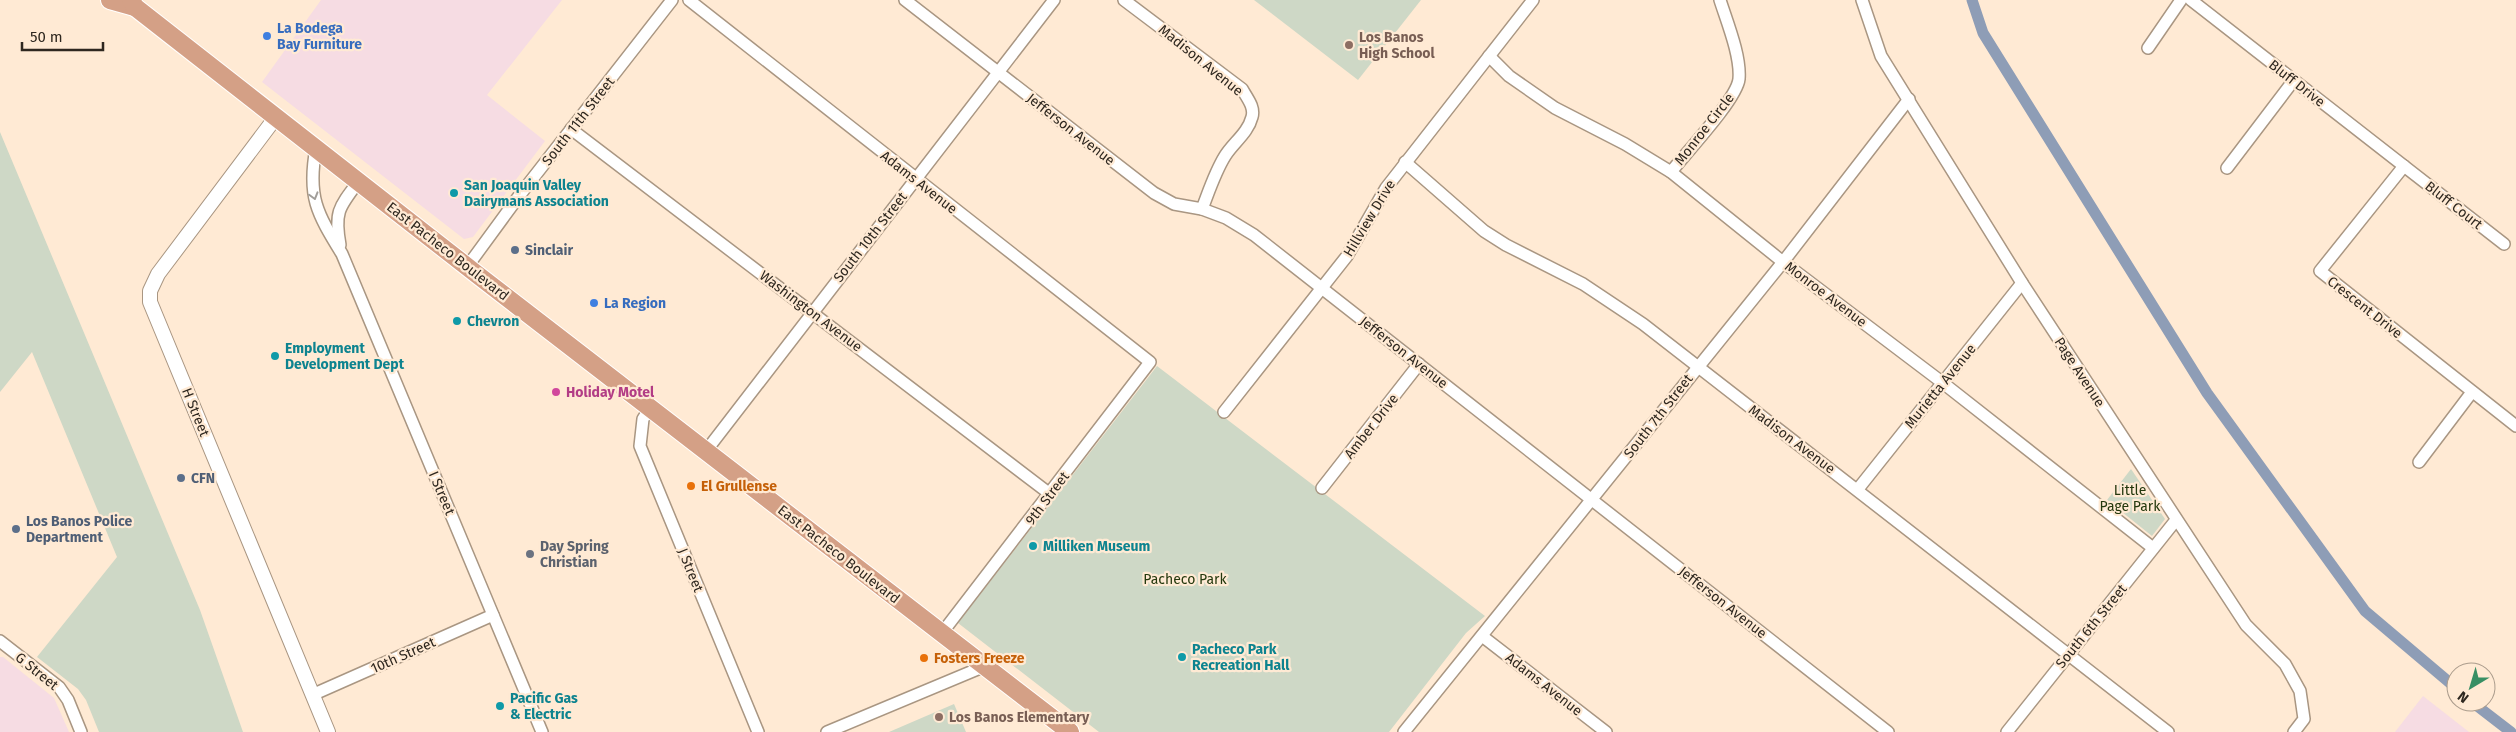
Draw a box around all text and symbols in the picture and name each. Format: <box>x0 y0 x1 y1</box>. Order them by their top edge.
scale bar <box>22 20 104 52</box>
place label: La Bodega Bay Furniture <box>277 20 362 53</box>
street label: Madison Avenue <box>1155 21 1246 100</box>
text: 50 m <box>30 28 63 46</box>
place label: Los Banos High School <box>1359 29 1436 62</box>
marker: La Bodega Bay Furniture <box>261 30 273 42</box>
marker: Los Banos High School <box>1343 39 1355 51</box>
street label: Bluff Drive <box>2265 56 2328 111</box>
street label: South 11th Street <box>539 73 619 169</box>
street label: Jefferson Avenue <box>1023 90 1118 169</box>
street label: Monroe Circle <box>1671 90 1738 169</box>
street label: Adams Avenue <box>877 147 960 218</box>
place label: San Joaquin Valley Dairymans Association <box>464 177 609 210</box>
street label: Hillview Drive <box>1340 177 1399 260</box>
street label: Bluff Court <box>2422 178 2487 234</box>
marker: San Joaquin Valley Dairymans Association <box>448 187 460 199</box>
street label: South 10th Street <box>830 188 911 286</box>
one-way arrow <box>309 191 319 199</box>
street label: East Pacheco Boulevard <box>383 199 512 304</box>
place label: Sinclair <box>525 242 573 259</box>
marker: Sinclair <box>509 244 521 256</box>
street label: Monroe Avenue <box>1781 258 1870 331</box>
street label: Washington Avenue <box>756 267 865 356</box>
street label: Crescent Drive <box>2324 273 2406 342</box>
place label: La Region <box>604 295 666 312</box>
marker: La Region <box>588 297 600 309</box>
place label: Chevron <box>467 313 519 330</box>
street label: Jefferson Avenue <box>1356 313 1451 392</box>
marker: Chevron <box>451 315 463 327</box>
street label: Page Avenue <box>2051 334 2108 410</box>
place label: Employment Development Dept <box>285 340 405 373</box>
street label: Murietta Avenue <box>1901 341 1980 432</box>
marker: Employment Development Dept <box>269 350 281 362</box>
street label: South 7th Street <box>1620 370 1697 462</box>
place label: Holiday Motel <box>566 384 655 401</box>
street label: H Street <box>178 385 213 440</box>
marker: Holiday Motel <box>550 386 562 398</box>
street label: Amber Drive <box>1341 390 1402 462</box>
street label: Madison Avenue <box>1745 401 1838 477</box>
street label: 9th Street <box>1022 468 1073 528</box>
street label: I Street <box>425 469 459 518</box>
place label: CFN <box>191 470 215 487</box>
marker: CFN <box>175 472 187 484</box>
place label: El Grullense <box>701 478 777 495</box>
marker: El Grullense <box>685 480 697 492</box>
park label: Little Page Park <box>2100 482 2161 515</box>
street label: East Pacheco Boulevard <box>774 502 903 607</box>
place label: Los Banos Police Department <box>26 513 132 546</box>
marker: Los Banos Police Department <box>10 523 22 535</box>
place label: Day Spring Christian <box>540 538 609 571</box>
place label: Milliken Museum <box>1043 538 1150 555</box>
marker: Milliken Museum <box>1027 540 1039 552</box>
street label: J Street <box>674 546 707 596</box>
marker: Day Spring Christian <box>524 548 536 560</box>
street label: Jefferson Avenue <box>1675 563 1770 642</box>
park label: Pacheco Park <box>1143 571 1228 588</box>
street label: South 6th Street <box>2052 580 2131 672</box>
street label: 10th Street <box>368 633 439 677</box>
place label: Pacheco Park Recreation Hall <box>1192 641 1290 674</box>
street label: G Street <box>12 649 62 694</box>
street label: Adams Avenue <box>1502 649 1585 720</box>
place label: Fosters Freeze <box>934 650 1025 667</box>
marker: Pacheco Park Recreation Hall <box>1176 651 1188 663</box>
marker: Fosters Freeze <box>918 652 930 664</box>
north arrow <box>2446 662 2496 712</box>
text: N <box>2454 687 2472 706</box>
place label: Pacific Gas & Electric <box>510 690 578 723</box>
marker: Pacific Gas & Electric <box>494 700 506 712</box>
place label: Los Banos Elementary <box>949 709 1090 726</box>
marker: Los Banos Elementary <box>933 711 945 723</box>

